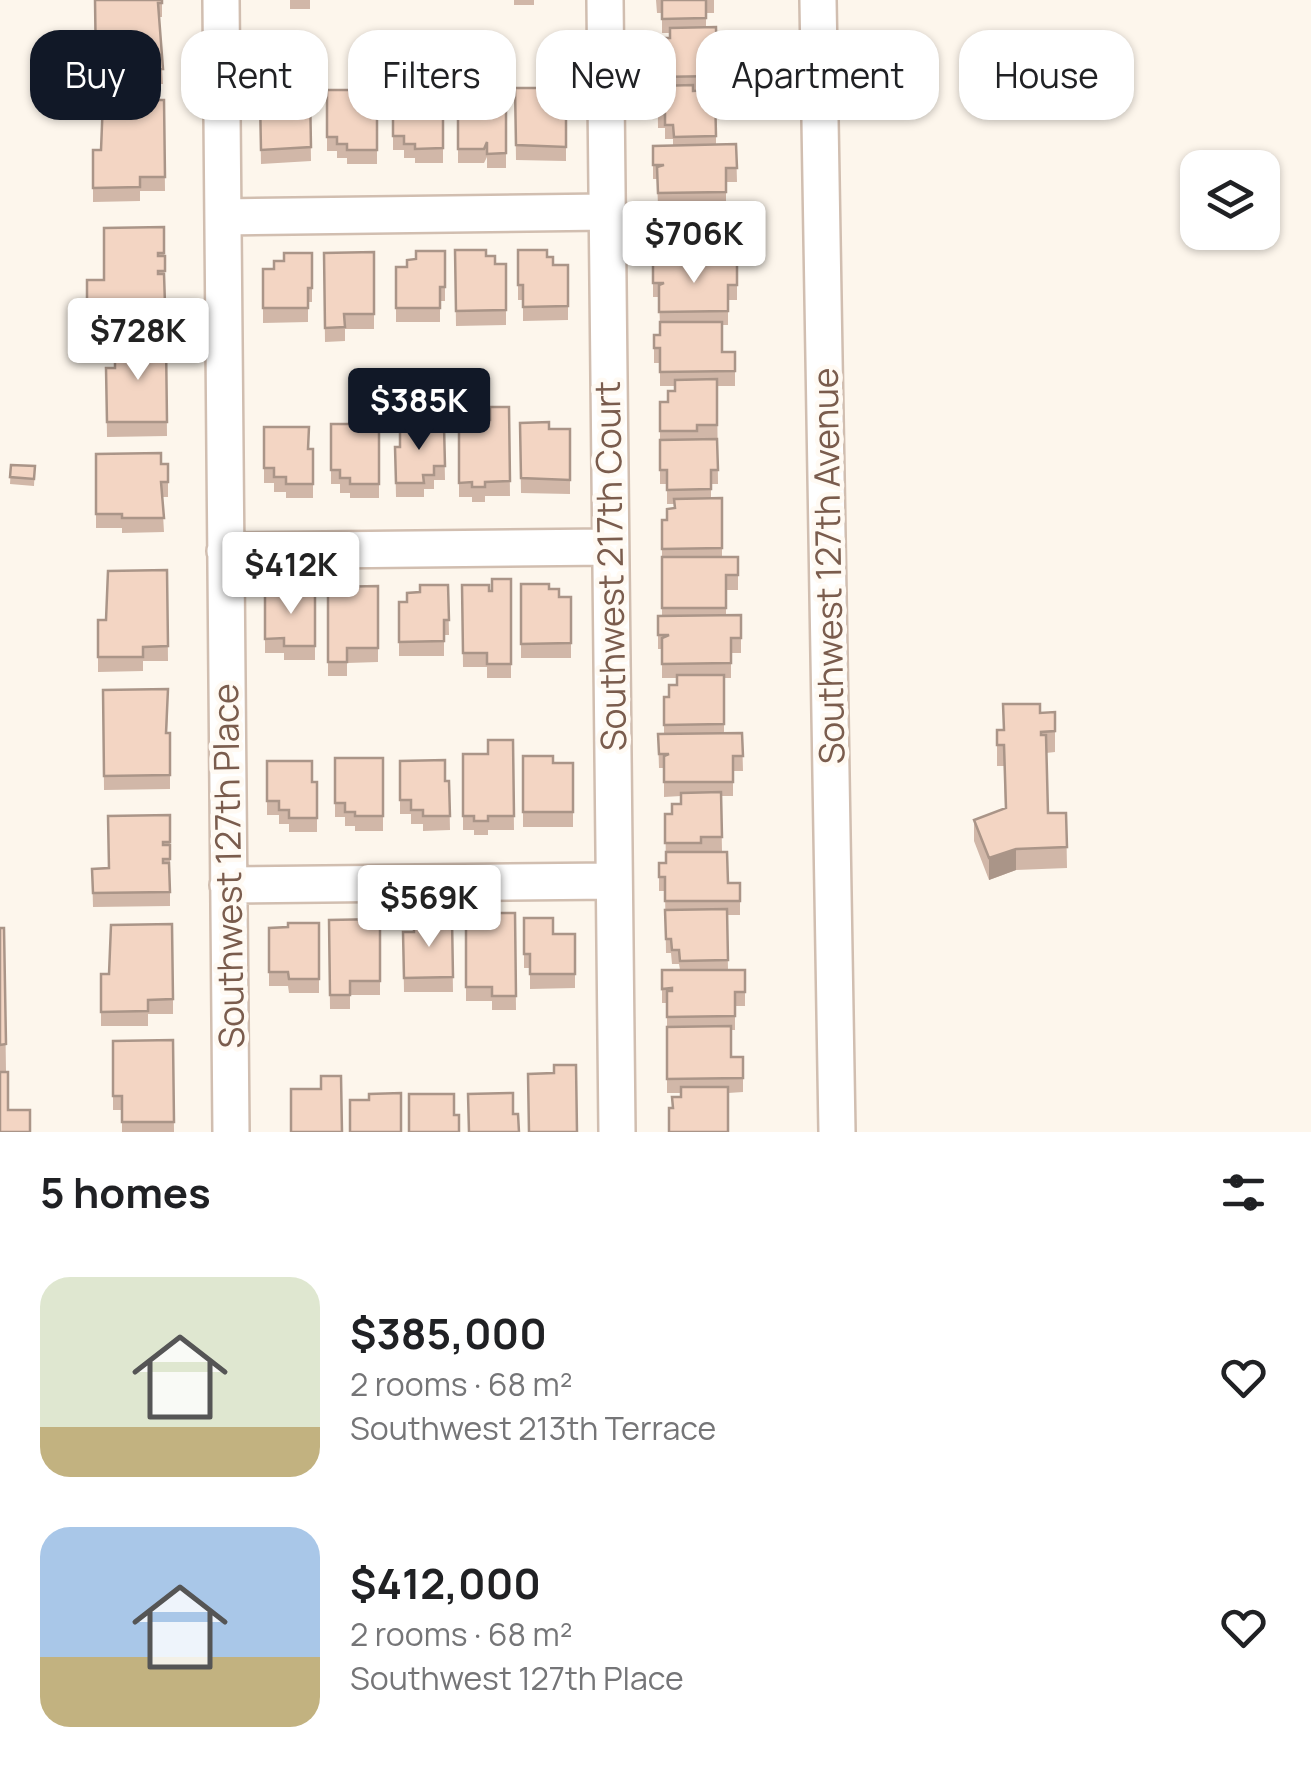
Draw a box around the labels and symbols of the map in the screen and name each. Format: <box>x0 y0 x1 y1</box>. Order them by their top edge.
pin: $706K <box>624 201 764 286</box>
pin: $728K <box>68 298 208 383</box>
street label: Southwest 127th Avenue <box>801 367 855 765</box>
pin: $385K <box>349 368 489 453</box>
street label: Southwest 217th Court <box>583 381 637 751</box>
pin: $412K <box>221 532 361 617</box>
street label: Southwest 127th Place <box>201 683 255 1049</box>
pin: $569K <box>359 865 499 950</box>

